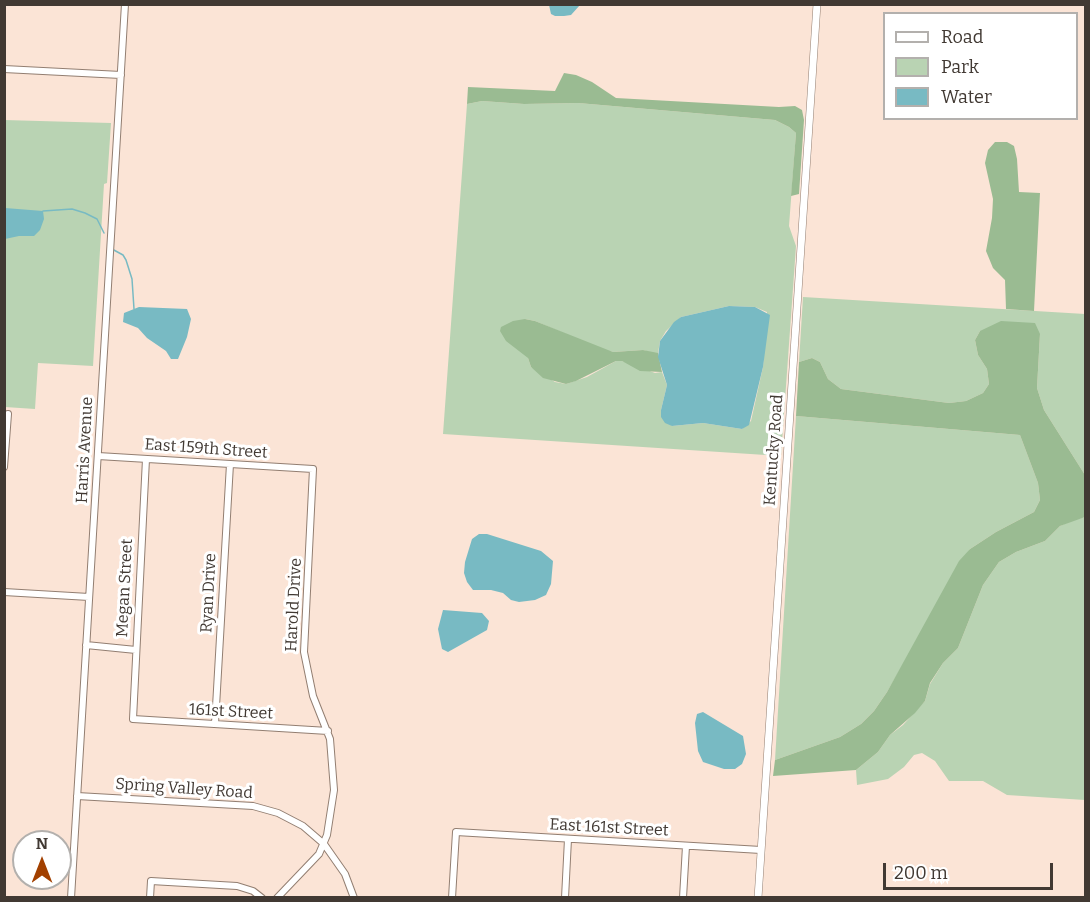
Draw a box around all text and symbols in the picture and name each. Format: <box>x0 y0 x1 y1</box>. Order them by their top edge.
legend <box>883 12 1078 120</box>
text: Road <box>941 26 983 48</box>
text: Park <box>941 56 979 78</box>
text: Water <box>941 86 992 108</box>
street label: Kentucky Road <box>761 394 787 506</box>
street label: Harris Avenue <box>73 396 97 504</box>
street label: East 159th Street <box>144 435 268 463</box>
street label: Megan Street <box>113 538 137 638</box>
street label: Ryan Drive <box>197 553 221 633</box>
street label: Harold Drive <box>282 558 306 652</box>
street label: 161st Street <box>189 700 273 724</box>
street label: Spring Valley Road <box>115 775 253 803</box>
street label: East 161st Street <box>549 815 669 841</box>
north arrow <box>12 830 72 890</box>
text: N <box>36 834 48 853</box>
scale bar <box>886 851 1056 889</box>
text: 200 m <box>894 862 948 884</box>

